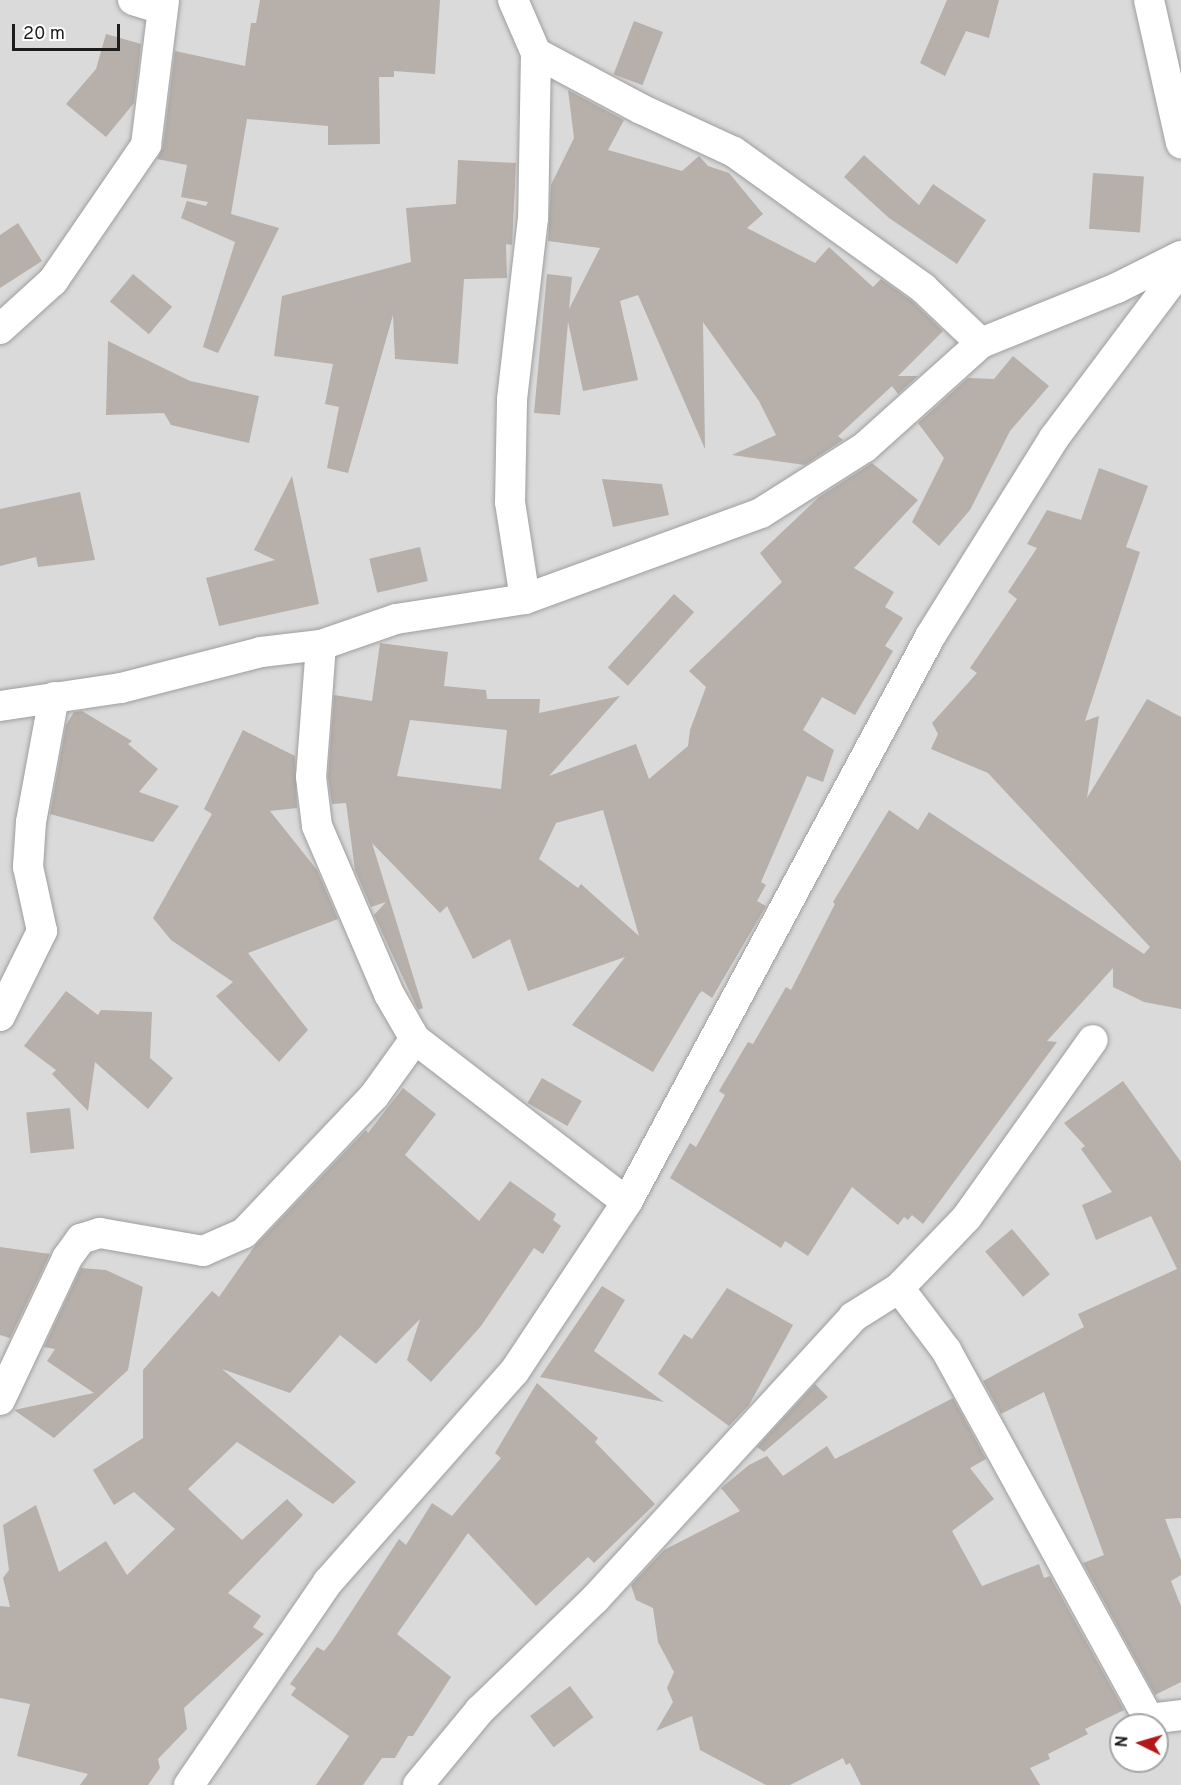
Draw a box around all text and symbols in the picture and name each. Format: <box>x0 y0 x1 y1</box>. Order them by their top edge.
scale bar <box>15 12 123 50</box>
text: 20 m <box>23 23 65 46</box>
north arrow <box>1109 1713 1169 1773</box>
text: N <box>1113 1735 1134 1748</box>

